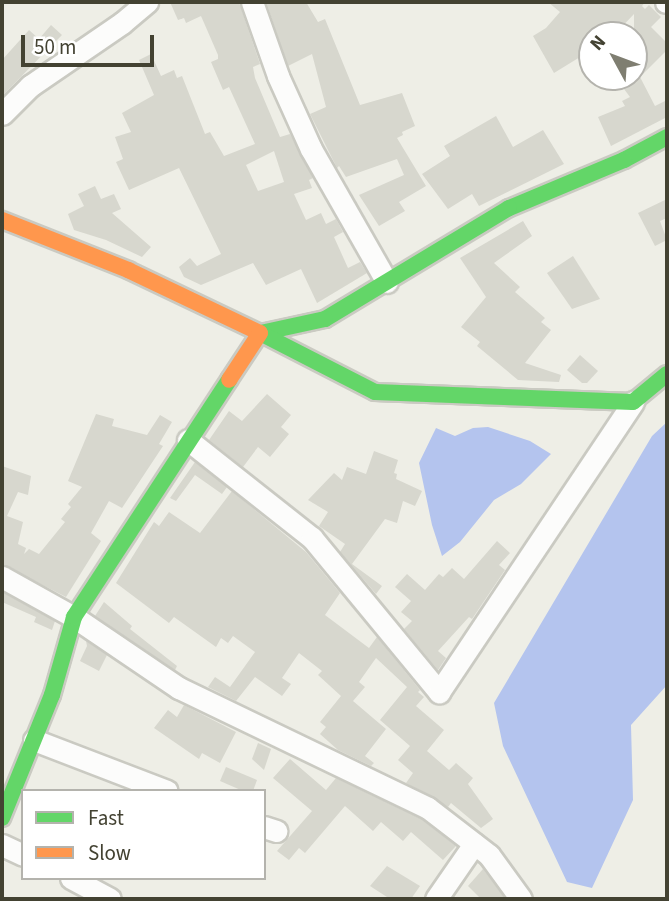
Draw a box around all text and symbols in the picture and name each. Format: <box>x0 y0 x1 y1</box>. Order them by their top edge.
scale bar <box>24 21 158 65</box>
north arrow <box>578 21 648 91</box>
text: N <box>584 30 613 57</box>
text: 50 m <box>34 32 76 62</box>
legend <box>21 789 266 880</box>
text: Fast <box>88 803 124 833</box>
text: Slow <box>88 838 131 868</box>

